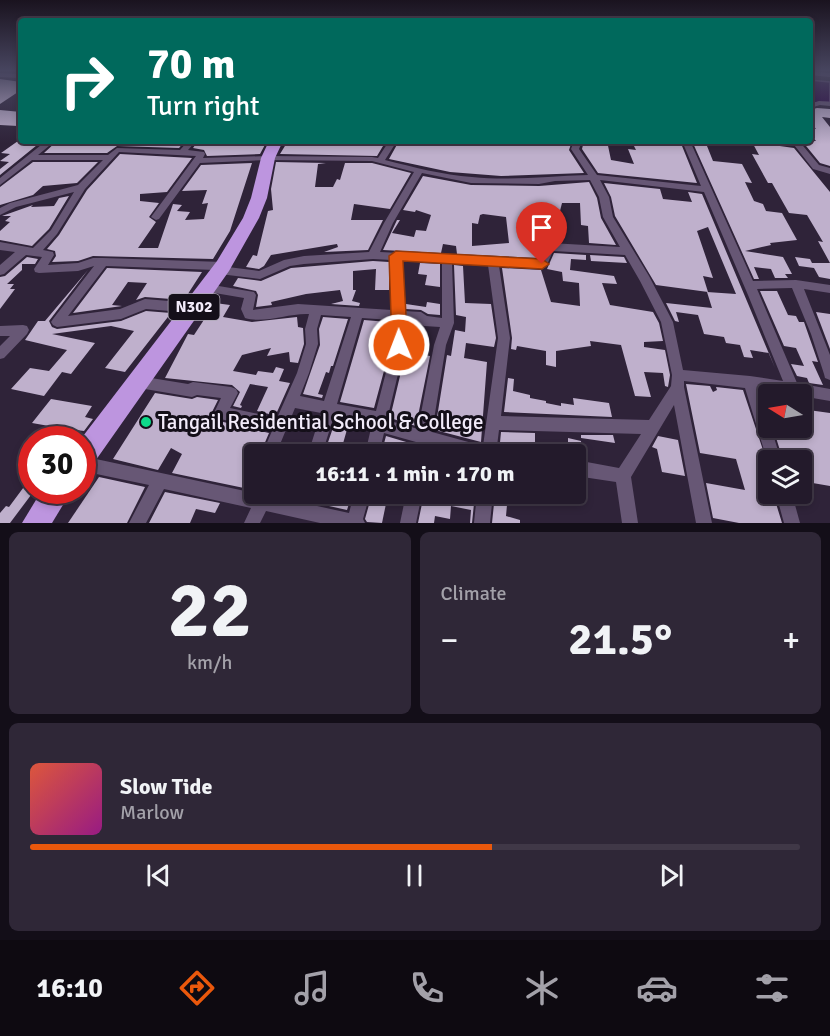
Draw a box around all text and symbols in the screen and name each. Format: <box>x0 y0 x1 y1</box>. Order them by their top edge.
text: 70 m <box>147 39 236 90</box>
icon: right <box>48 42 126 120</box>
text: Turn right <box>147 90 260 123</box>
pin <box>516 202 567 264</box>
icon: arrive <box>525 211 558 244</box>
road number: N302 <box>168 294 220 320</box>
position arrow <box>367 313 431 377</box>
north arrow <box>758 384 812 438</box>
map controls <box>758 384 812 504</box>
place label: Tangail Residential School & College <box>158 409 483 435</box>
marker: Tangail Residential School & College <box>139 415 153 429</box>
speed limit sign: 30 <box>18 426 96 504</box>
button: layers <box>758 450 812 504</box>
text: 16:11 · 1 min · 170 m <box>315 460 515 487</box>
text: 22 <box>168 563 252 659</box>
text: Climate <box>441 581 506 606</box>
text: 21.5° <box>568 612 672 667</box>
text: − <box>441 620 458 661</box>
text: + <box>782 620 800 661</box>
text: km/h <box>187 650 232 675</box>
text: Slow Tide <box>120 773 212 800</box>
text: Marlow <box>120 800 184 825</box>
icon: previous <box>142 859 175 892</box>
icon: pause <box>398 859 431 892</box>
icon: next <box>655 859 688 892</box>
icon: directions <box>176 967 218 1009</box>
icon: music <box>291 967 333 1009</box>
icon: phone <box>406 967 448 1009</box>
icon: climate <box>521 967 563 1009</box>
icon: car <box>636 967 678 1009</box>
icon: filters <box>751 967 793 1009</box>
text: 16:10 <box>37 972 103 1005</box>

